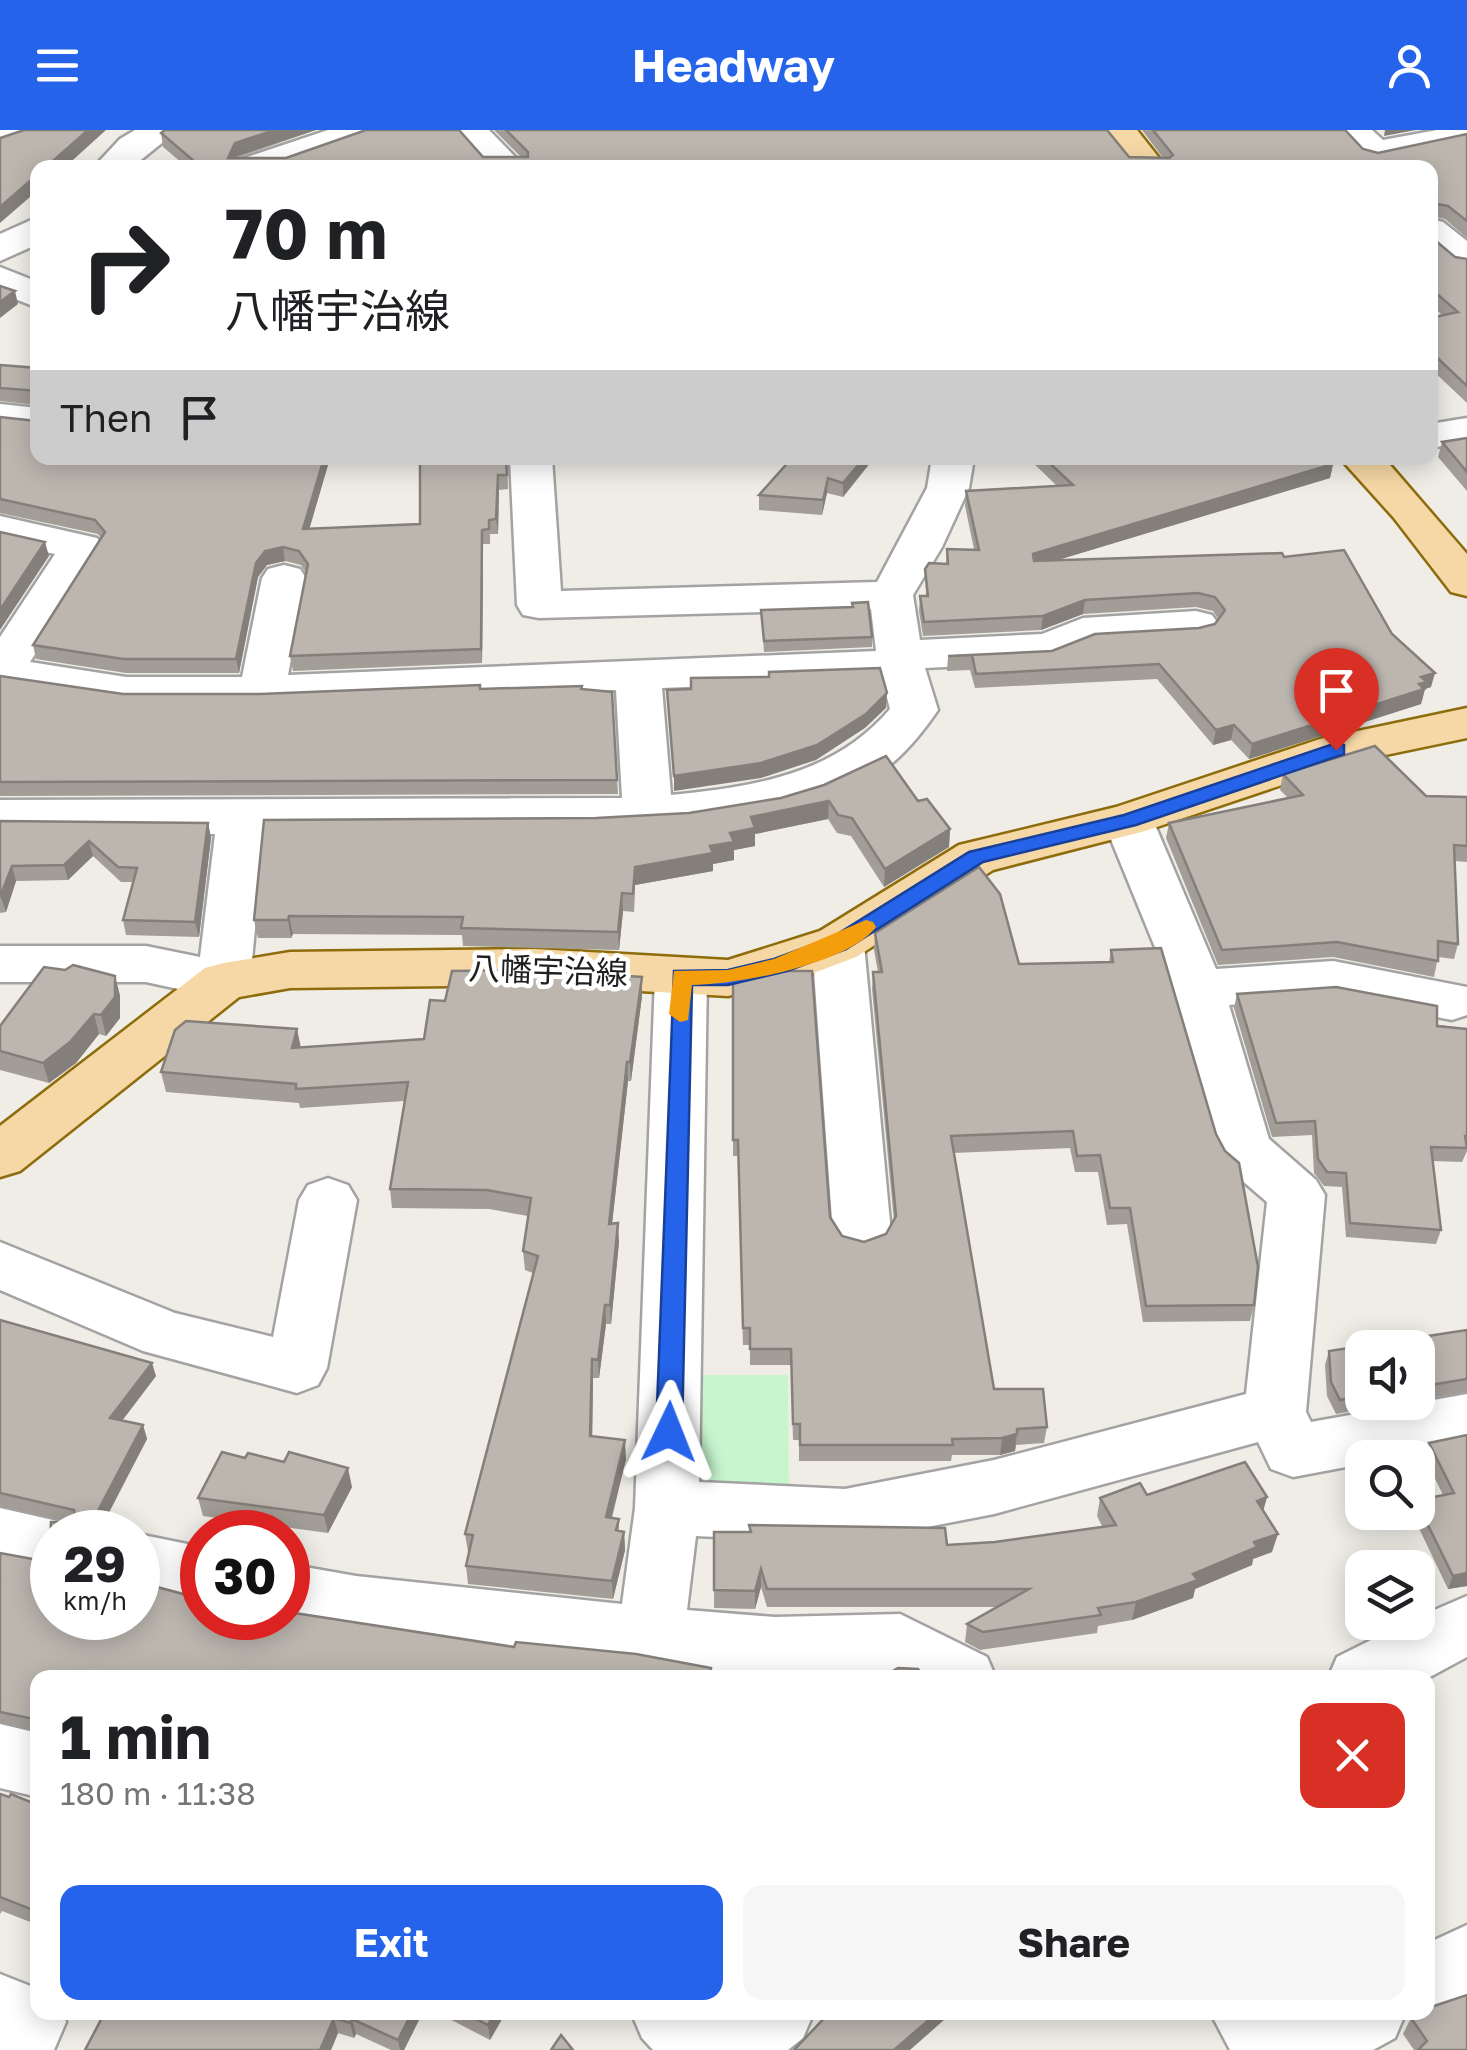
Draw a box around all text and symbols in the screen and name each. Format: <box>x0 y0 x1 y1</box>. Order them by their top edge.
icon: menu <box>30 38 85 93</box>
text: Headway <box>632 38 835 92</box>
icon: person <box>1382 38 1437 93</box>
text: 70 m <box>225 190 387 274</box>
icon: right <box>60 200 190 330</box>
text: 八幡宇治線 <box>225 283 450 337</box>
icon: arrive <box>172 390 227 445</box>
text: Then <box>60 395 152 440</box>
pin <box>1294 648 1379 751</box>
icon: arrive <box>1309 663 1364 718</box>
street label: 八幡宇治線 <box>467 948 629 992</box>
map controls <box>1345 1330 1435 1640</box>
button: sound <box>1345 1330 1435 1420</box>
position arrow <box>617 1380 721 1484</box>
button: search <box>1345 1440 1435 1530</box>
speed limit sign: 30 <box>180 1510 310 1640</box>
text: 29 <box>64 1533 126 1593</box>
button: layers <box>1345 1550 1435 1640</box>
text: km/h <box>63 1585 127 1616</box>
text: 1 min <box>60 1700 211 1772</box>
button: close <box>1300 1703 1405 1808</box>
text: 180 m · 11:38 <box>60 1774 256 1812</box>
button: Exit <box>60 1885 723 2000</box>
button: Share <box>743 1885 1405 2000</box>

